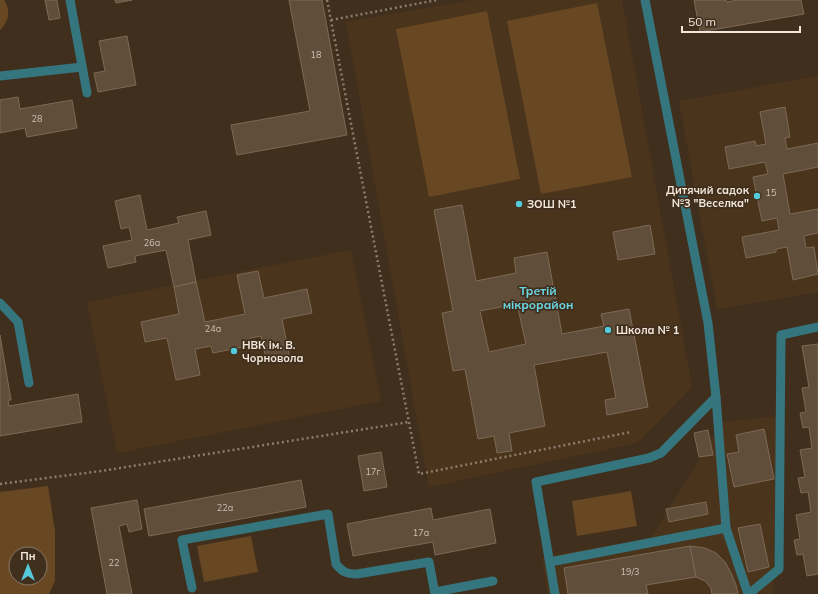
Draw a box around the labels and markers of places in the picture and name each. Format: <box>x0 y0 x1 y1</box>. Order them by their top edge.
place label: Дитячий садок №3 "Веселка" <box>666 183 750 210</box>
marker: Дитячий садок №3 "Веселка" <box>752 191 762 201</box>
place label: ЗОШ №1 <box>527 197 577 211</box>
marker: ЗОШ №1 <box>514 199 524 209</box>
place label: Школа № 1 <box>616 323 680 337</box>
marker: Школа № 1 <box>603 325 613 335</box>
place label: НВК ім. В. Чорновола <box>242 338 304 365</box>
marker: НВК ім. В. Чорновола <box>229 346 239 356</box>

